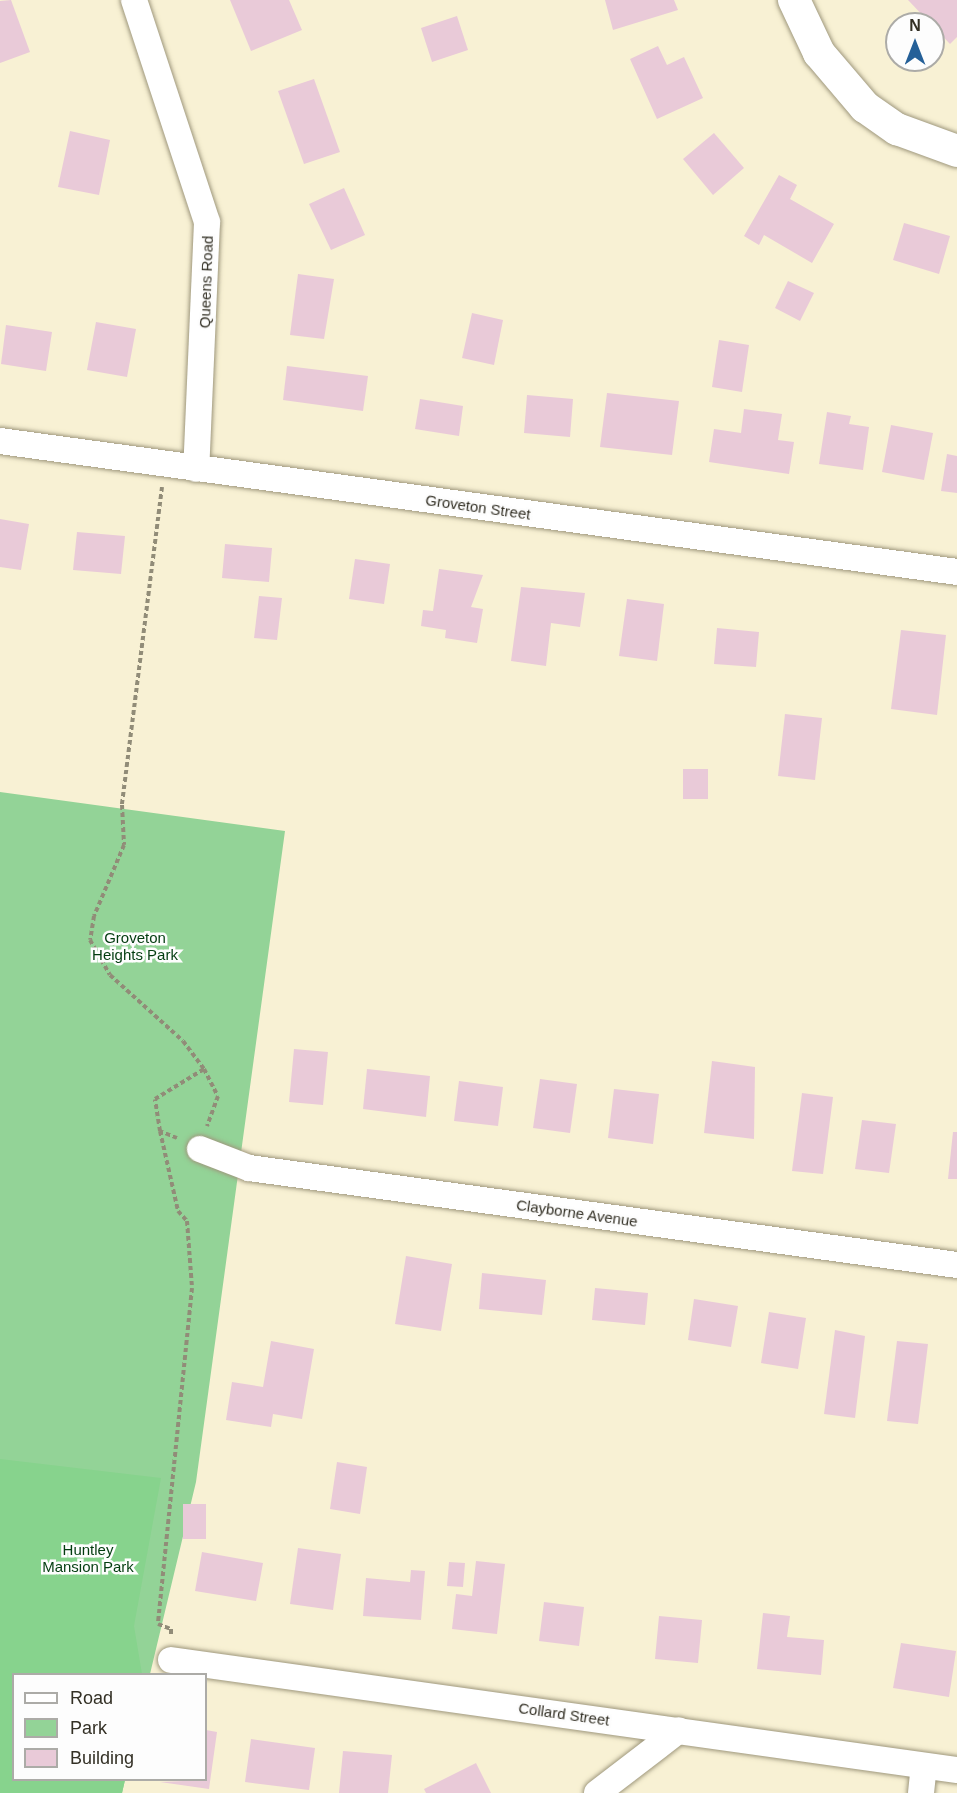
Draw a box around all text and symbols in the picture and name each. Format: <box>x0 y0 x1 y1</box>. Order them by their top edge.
north arrow <box>885 12 945 72</box>
text: N <box>909 17 921 34</box>
street label: Queens Road <box>195 235 217 329</box>
street label: Groveton Street <box>424 491 532 523</box>
park label: Groveton Heights Park <box>92 928 178 963</box>
street label: Clayborne Avenue <box>515 1196 639 1230</box>
park label: Huntley Mansion Park <box>42 1540 134 1575</box>
legend <box>12 1673 207 1781</box>
text: Road <box>70 1688 113 1708</box>
street label: Collard Street <box>517 1699 611 1729</box>
text: Park <box>70 1718 107 1738</box>
text: Building <box>70 1748 134 1768</box>

